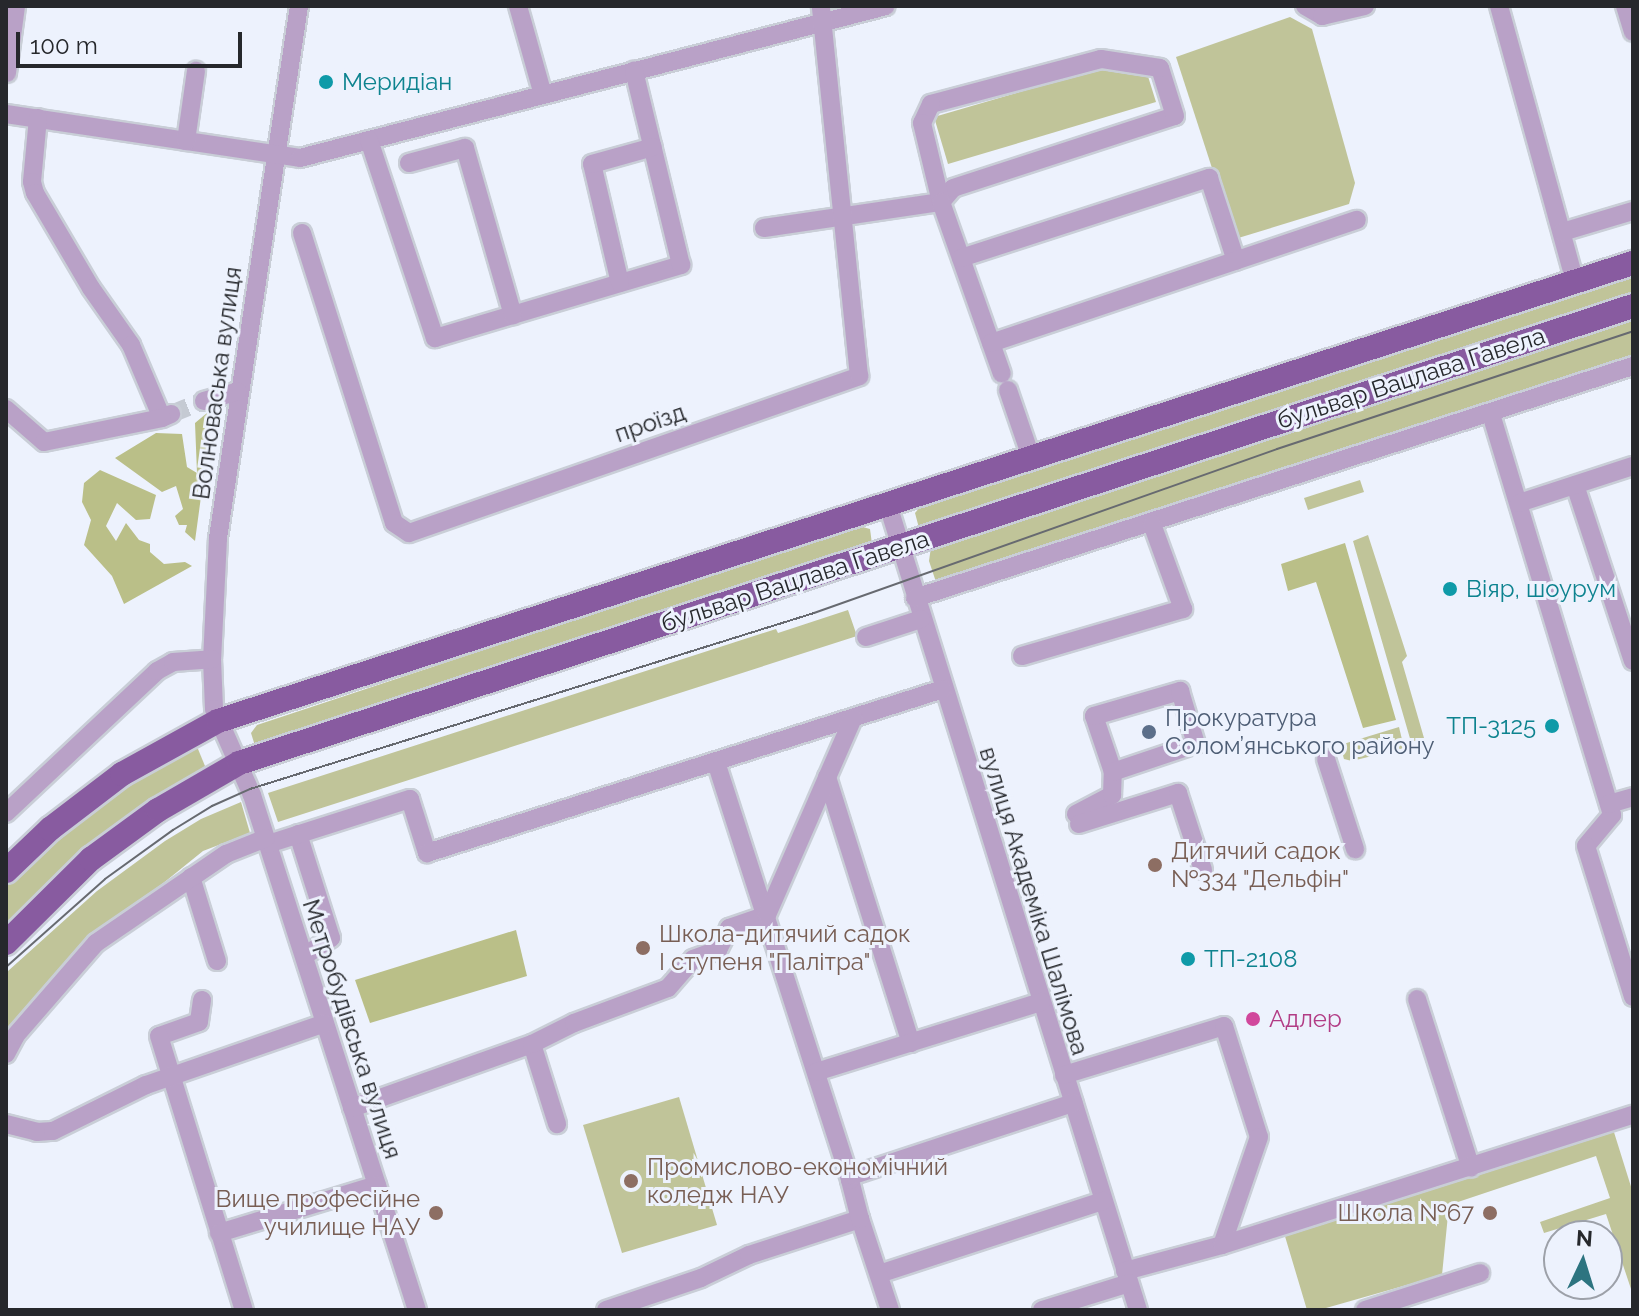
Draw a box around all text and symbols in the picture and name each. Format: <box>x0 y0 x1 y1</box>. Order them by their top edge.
scale bar <box>20 16 246 66</box>
text: 100 m <box>30 31 98 60</box>
place label: Меридіан <box>342 68 452 96</box>
marker: Меридіан <box>317 73 335 91</box>
street label: Волноваська вулиця <box>186 265 248 501</box>
street label: бульвар Вацлава Гавела <box>1273 321 1549 435</box>
street label: проїзд <box>611 398 689 448</box>
street label: бульвар Вацлава Гавела <box>657 524 933 638</box>
place label: Віяр, шоурум <box>1466 575 1616 603</box>
marker: Віяр, шоурум <box>1441 580 1459 598</box>
place label: Прокуратура Солом’янського району <box>1165 704 1434 760</box>
place label: ТП-3125 <box>1446 712 1536 740</box>
marker: ТП-3125 <box>1543 717 1561 735</box>
marker: Прокуратура Солом’янського району <box>1140 723 1158 741</box>
street label: вулиця Академіка Шалімова <box>973 743 1095 1059</box>
place label: Дитячий садок №334 "Дельфін" <box>1171 837 1349 893</box>
marker: Дитячий садок №334 "Дельфін" <box>1146 856 1164 874</box>
street label: Метробудівська вулиця <box>296 896 408 1162</box>
place label: Школа-дитячий садок І ступеня "Палітра" <box>659 920 911 976</box>
marker: Школа-дитячий садок І ступеня "Палітра" <box>634 939 652 957</box>
place label: ТП-2108 <box>1204 945 1298 973</box>
marker: ТП-2108 <box>1179 950 1197 968</box>
place label: Адлер <box>1269 1005 1342 1033</box>
marker: Адлер <box>1244 1010 1262 1028</box>
place label: Промислово-економічний коледж НАУ <box>647 1153 948 1209</box>
marker: Промислово-економічний коледж НАУ <box>622 1172 640 1190</box>
place label: Вище професійне училище НАУ <box>215 1185 420 1241</box>
place label: Школа №67 <box>1338 1199 1474 1227</box>
marker: Вище професійне училище НАУ <box>427 1204 445 1222</box>
marker: Школа №67 <box>1481 1204 1499 1222</box>
north arrow <box>1543 1220 1623 1300</box>
text: N <box>1575 1224 1594 1252</box>

